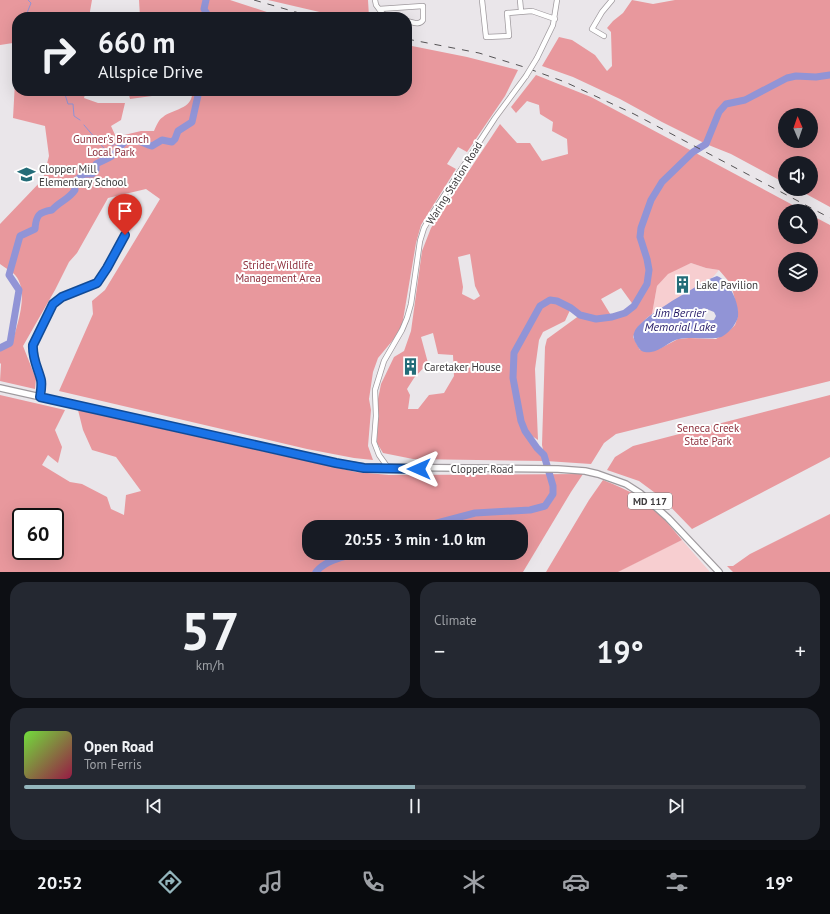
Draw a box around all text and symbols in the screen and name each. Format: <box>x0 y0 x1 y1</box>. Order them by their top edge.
text: 660 m <box>98 24 175 61</box>
icon: right <box>32 28 84 80</box>
text: Allspice Drive <box>98 60 203 83</box>
north arrow <box>778 108 818 148</box>
map controls <box>778 108 818 292</box>
park label: Gunner's Branch Local Park <box>73 132 149 159</box>
street label: Waring Station Road <box>423 139 485 227</box>
button: sound <box>778 156 818 196</box>
place label: Clopper Mill Elementary School <box>39 162 127 189</box>
school or university icon: Clopper Mill Elementary School <box>16 165 36 185</box>
pin <box>108 194 142 235</box>
icon: arrive <box>114 200 136 222</box>
button: search <box>778 204 818 244</box>
button: layers <box>778 252 818 292</box>
park label: Strider Wildlife Management Area <box>235 258 321 285</box>
building icon: Lake Pavilion <box>673 275 693 295</box>
place label: Lake Pavilion <box>696 278 758 292</box>
water label: Jim Berrier Memorial Lake <box>644 305 716 334</box>
building icon: Caretaker House <box>401 357 421 377</box>
place label: Caretaker House <box>424 360 501 374</box>
park label: Seneca Creek State Park <box>677 421 740 448</box>
position arrow <box>398 448 440 490</box>
street label: Clopper Road <box>451 462 514 476</box>
road number: MD 117 <box>628 493 672 509</box>
speed limit sign: 60 <box>12 508 64 560</box>
text: 20:55 · 3 min · 1.0 km <box>344 530 486 549</box>
text: 57 <box>181 597 239 664</box>
text: Climate <box>434 612 477 629</box>
text: 19° <box>596 632 644 671</box>
text: − <box>434 637 445 665</box>
text: + <box>795 637 806 665</box>
text: km/h <box>196 657 224 674</box>
text: Open Road <box>84 737 154 756</box>
text: Tom Ferris <box>84 756 142 773</box>
icon: previous <box>143 795 165 817</box>
icon: pause <box>404 795 426 817</box>
icon: next <box>665 795 687 817</box>
icon: directions <box>156 868 184 896</box>
icon: music <box>257 868 285 896</box>
icon: phone <box>359 868 387 896</box>
icon: climate <box>460 868 488 896</box>
icon: car <box>562 868 590 896</box>
icon: filters <box>663 868 691 896</box>
text: 20:52 <box>37 871 82 894</box>
text: 19° <box>765 871 793 894</box>

